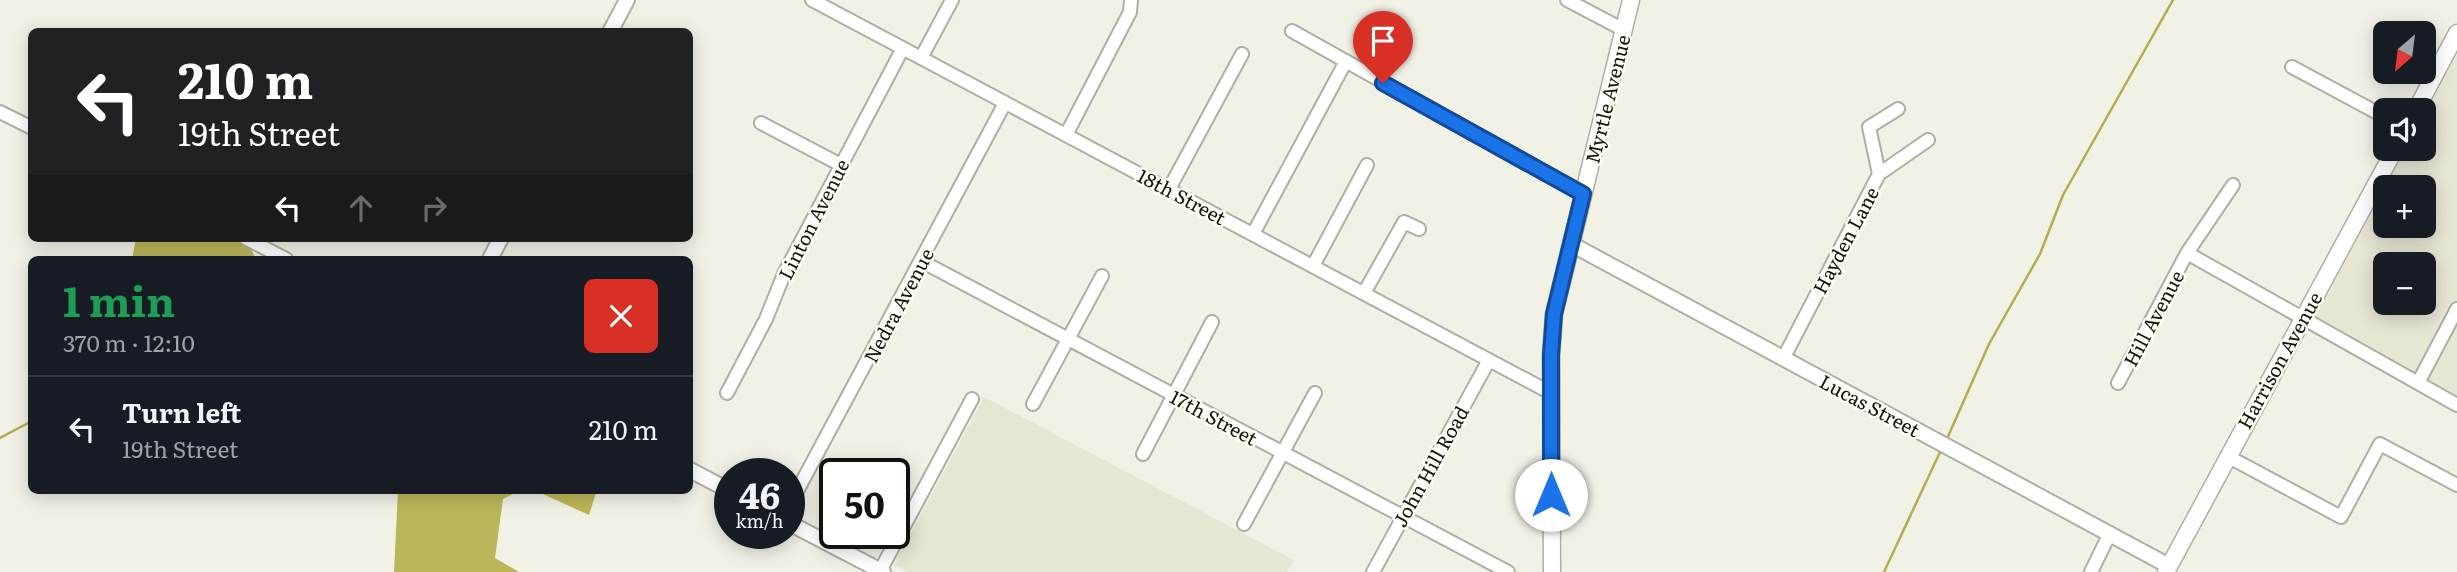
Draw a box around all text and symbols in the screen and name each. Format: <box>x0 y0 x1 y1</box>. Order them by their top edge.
pin <box>1353 11 1413 83</box>
north arrow <box>2373 21 2436 84</box>
map controls <box>2373 21 2436 315</box>
icon: arrive <box>1364 22 1402 60</box>
street label: Myrtle Avenue <box>1577 32 1637 166</box>
text: 210 m <box>178 41 313 114</box>
icon: left <box>63 56 154 147</box>
button: sound <box>2373 98 2436 161</box>
text: 19th Street <box>178 108 340 156</box>
street label: Linton Avenue <box>771 154 856 284</box>
street label: 18th Street <box>1133 161 1232 231</box>
button: + <box>2373 175 2436 238</box>
street label: Hayden Lane <box>1805 181 1885 299</box>
icon: left <box>269 189 307 227</box>
icon: ahead <box>342 189 380 227</box>
icon: right <box>415 189 453 227</box>
street label: Nedra Avenue <box>856 243 940 367</box>
button: − <box>2373 252 2436 315</box>
street label: Hill Avenue <box>2116 265 2190 371</box>
text: 1 min <box>63 268 175 330</box>
button: close <box>584 279 658 353</box>
street label: Harrison Avenue <box>2230 286 2328 434</box>
text: 370 m · 12:10 <box>63 325 195 359</box>
street label: Lucas Street <box>1815 367 1925 443</box>
street label: 17th Street <box>1165 382 1263 452</box>
text: Turn left <box>122 392 241 431</box>
street label: John Hill Road <box>1385 400 1475 532</box>
text: 210 m <box>589 409 658 448</box>
icon: left <box>63 410 101 448</box>
text: 19th Street <box>122 431 238 465</box>
speed limit sign: 50 <box>819 458 910 549</box>
position arrow <box>1514 458 1588 532</box>
text: 46 <box>739 468 780 520</box>
text: km/h <box>736 507 783 534</box>

